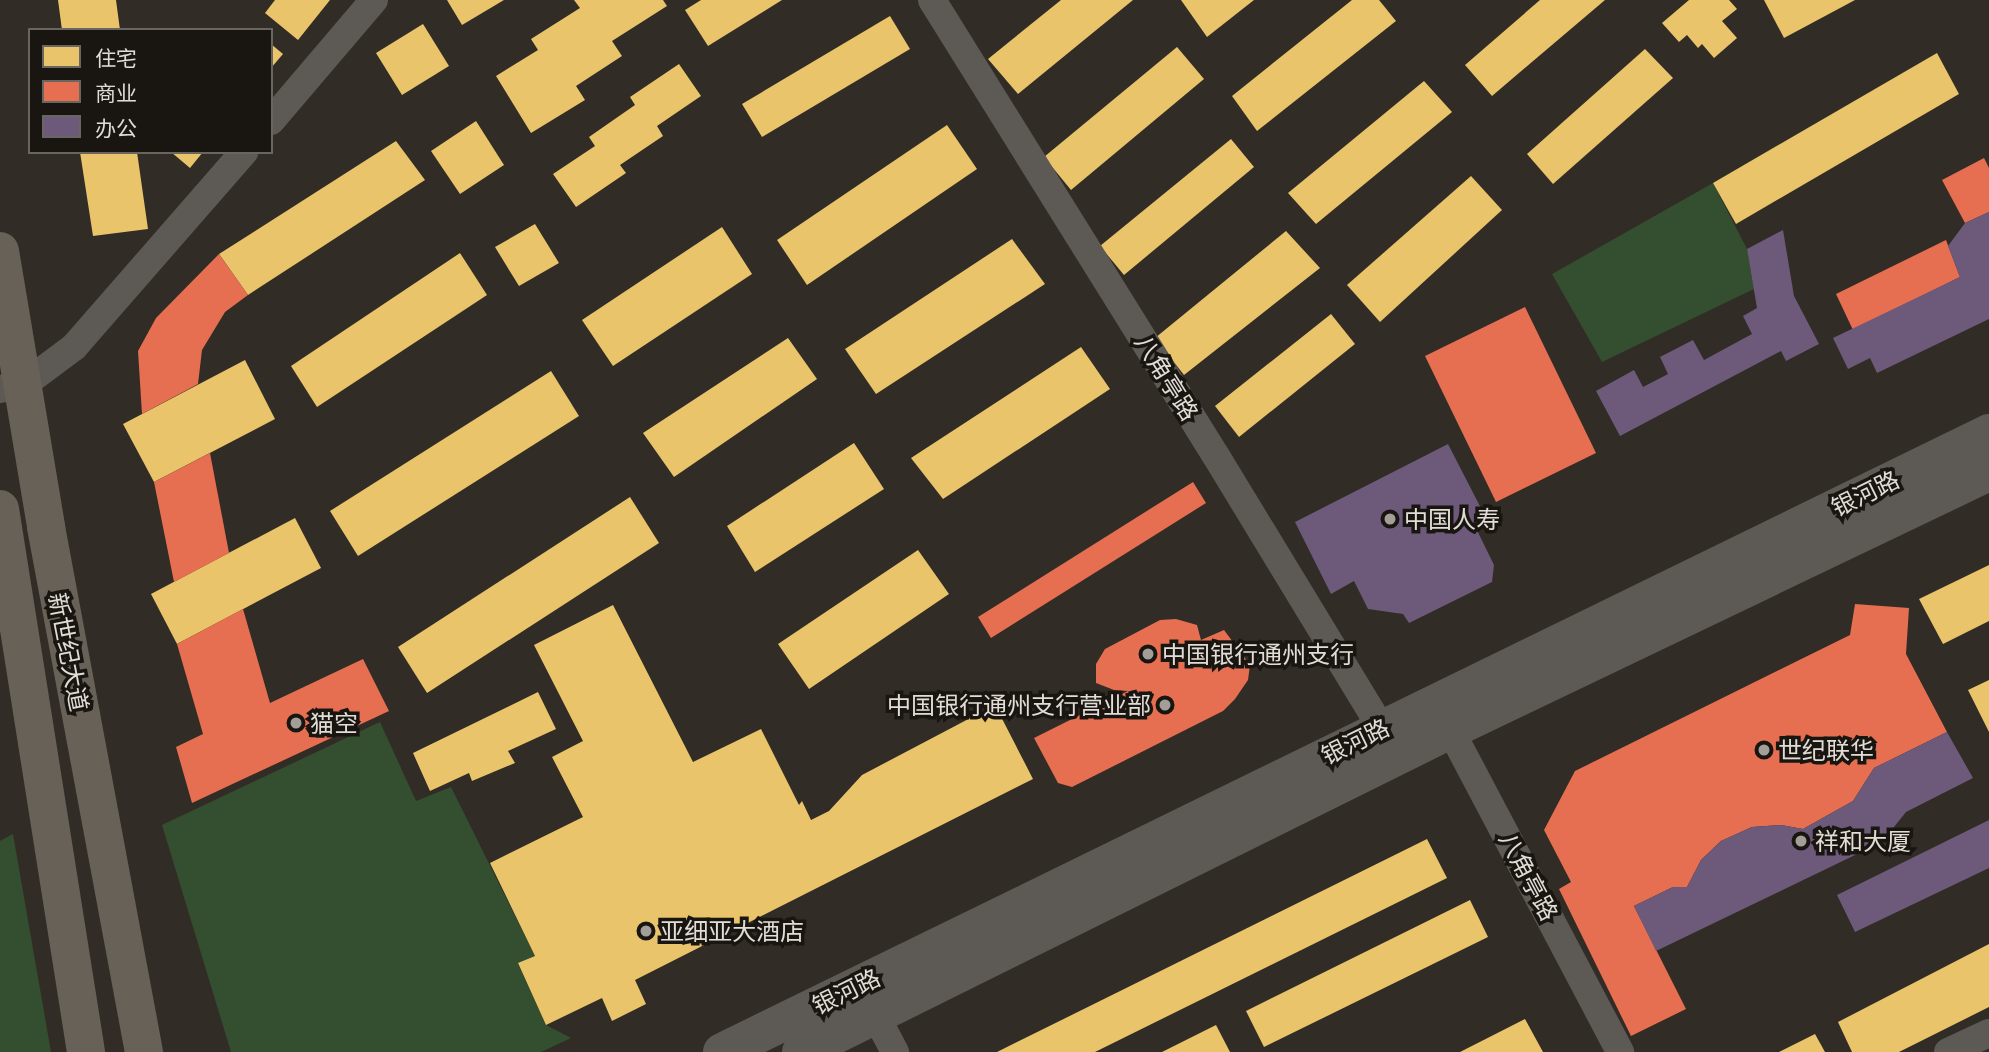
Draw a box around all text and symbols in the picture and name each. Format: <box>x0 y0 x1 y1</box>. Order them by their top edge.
legend <box>28 28 273 154</box>
text: 住宅 <box>95 45 137 71</box>
text: 商业 <box>95 80 137 106</box>
text: 办公 <box>95 115 137 141</box>
street label: 八角亭路 <box>1129 329 1205 425</box>
street label: 银河路 <box>1826 464 1904 522</box>
place label: 中国人寿 <box>1404 505 1500 533</box>
marker: 中国人寿 <box>1382 511 1398 527</box>
street label: 新世纪大道 <box>43 590 95 714</box>
place label: 中国银行通州支行 <box>1162 640 1354 668</box>
marker: 中国银行通州支行 <box>1140 646 1156 662</box>
place label: 中国银行通州支行营业部 <box>887 691 1151 719</box>
marker: 中国银行通州支行营业部 <box>1157 697 1173 713</box>
place label: 猫空 <box>310 709 358 737</box>
street label: 银河路 <box>1316 712 1394 770</box>
marker: 猫空 <box>288 715 304 731</box>
place label: 世纪联华 <box>1778 736 1874 764</box>
marker: 世纪联华 <box>1756 742 1772 758</box>
street label: 八角亭路 <box>1494 827 1564 925</box>
place label: 祥和大厦 <box>1815 827 1911 855</box>
marker: 祥和大厦 <box>1793 833 1809 849</box>
place label: 亚细亚大酒店 <box>660 917 804 945</box>
marker: 亚细亚大酒店 <box>638 923 654 939</box>
street label: 银河路 <box>807 962 885 1020</box>

